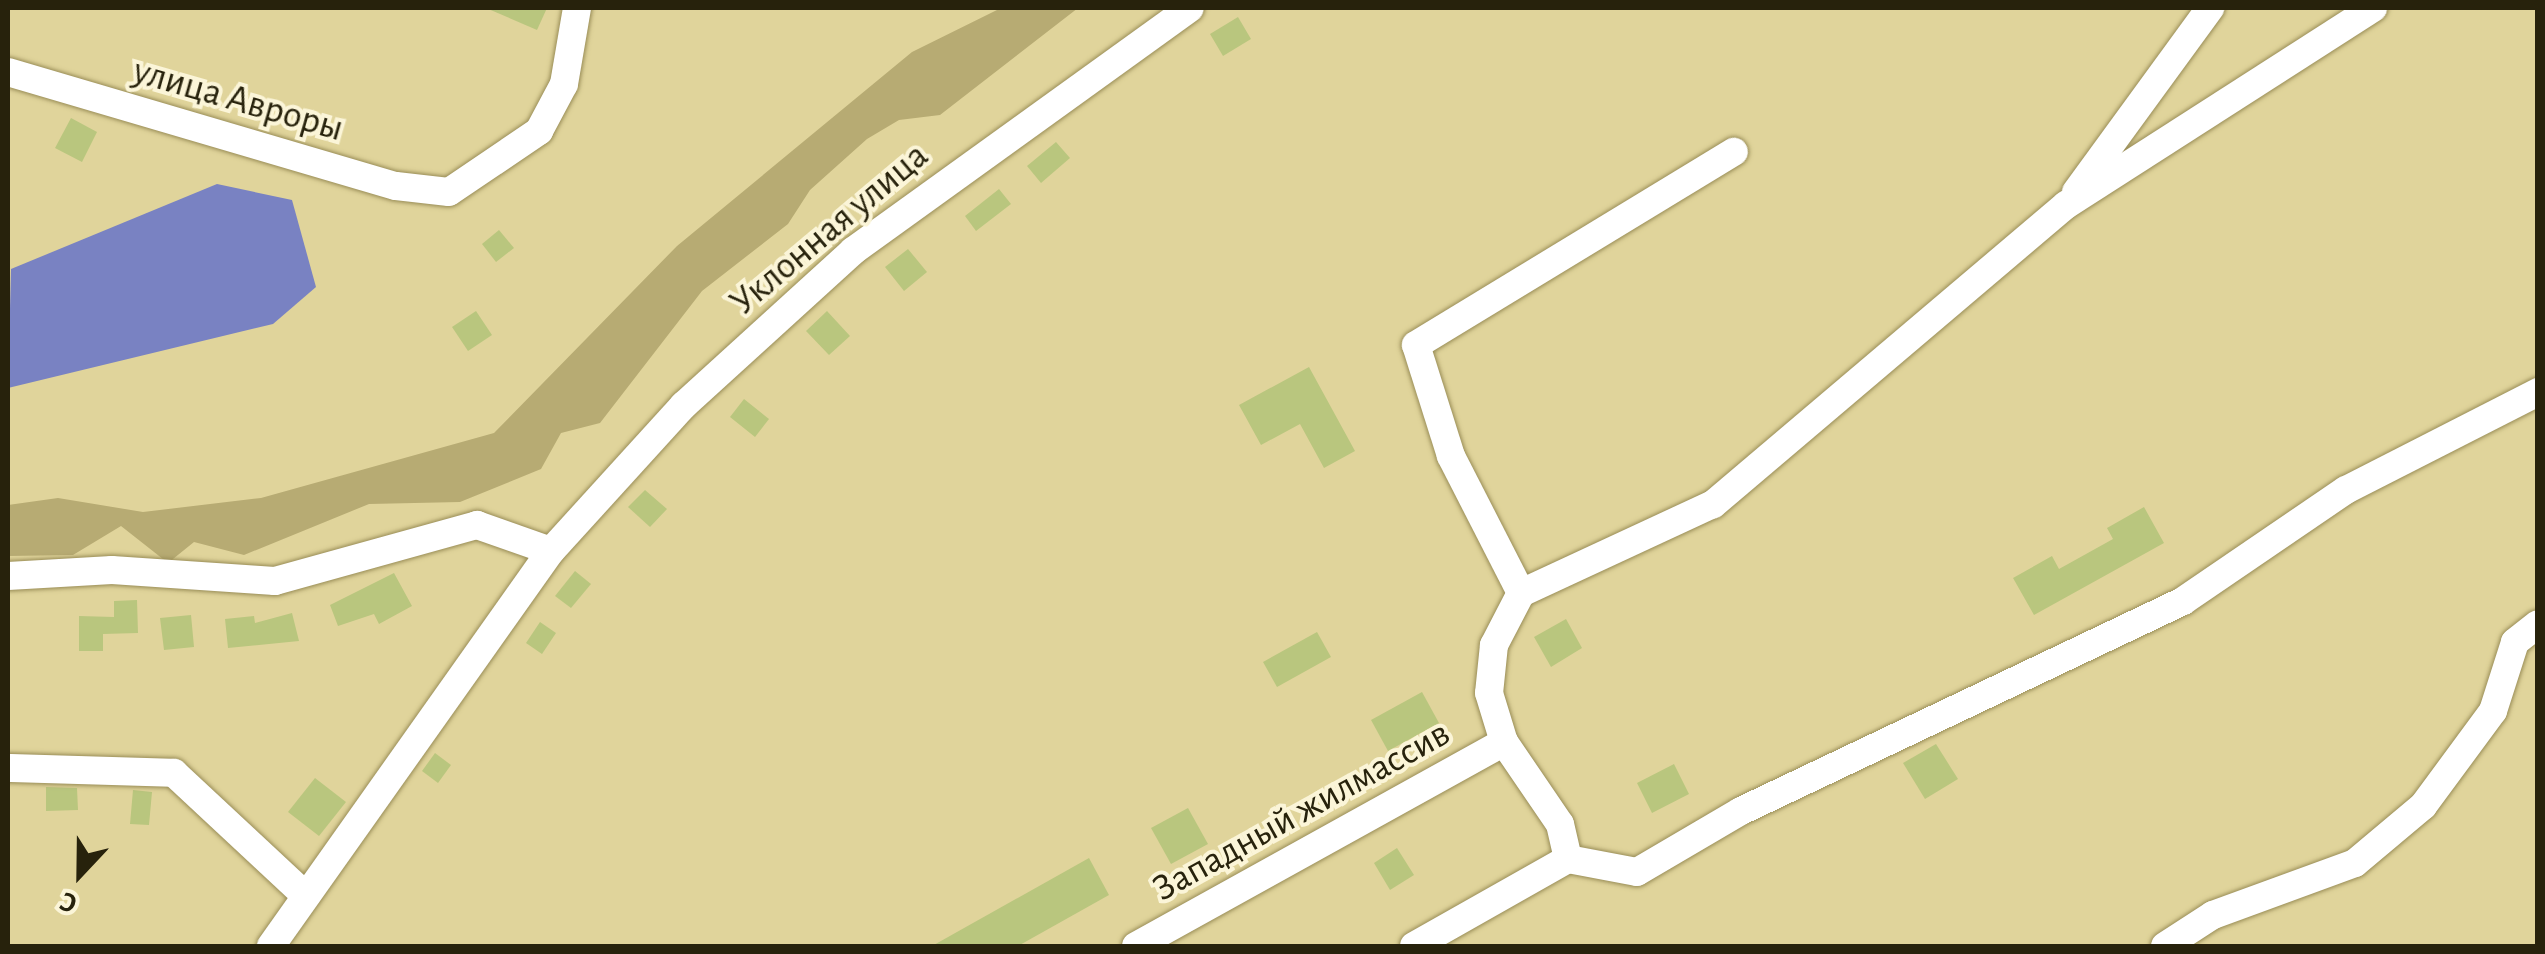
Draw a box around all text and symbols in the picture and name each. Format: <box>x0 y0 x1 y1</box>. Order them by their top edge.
street label: улица Авроры <box>128 49 348 153</box>
street label: Уклонная улица <box>722 134 938 326</box>
street label: Западный жилмассив <box>1146 711 1458 913</box>
north arrow <box>30 824 130 924</box>
text: С <box>56 886 81 918</box>

